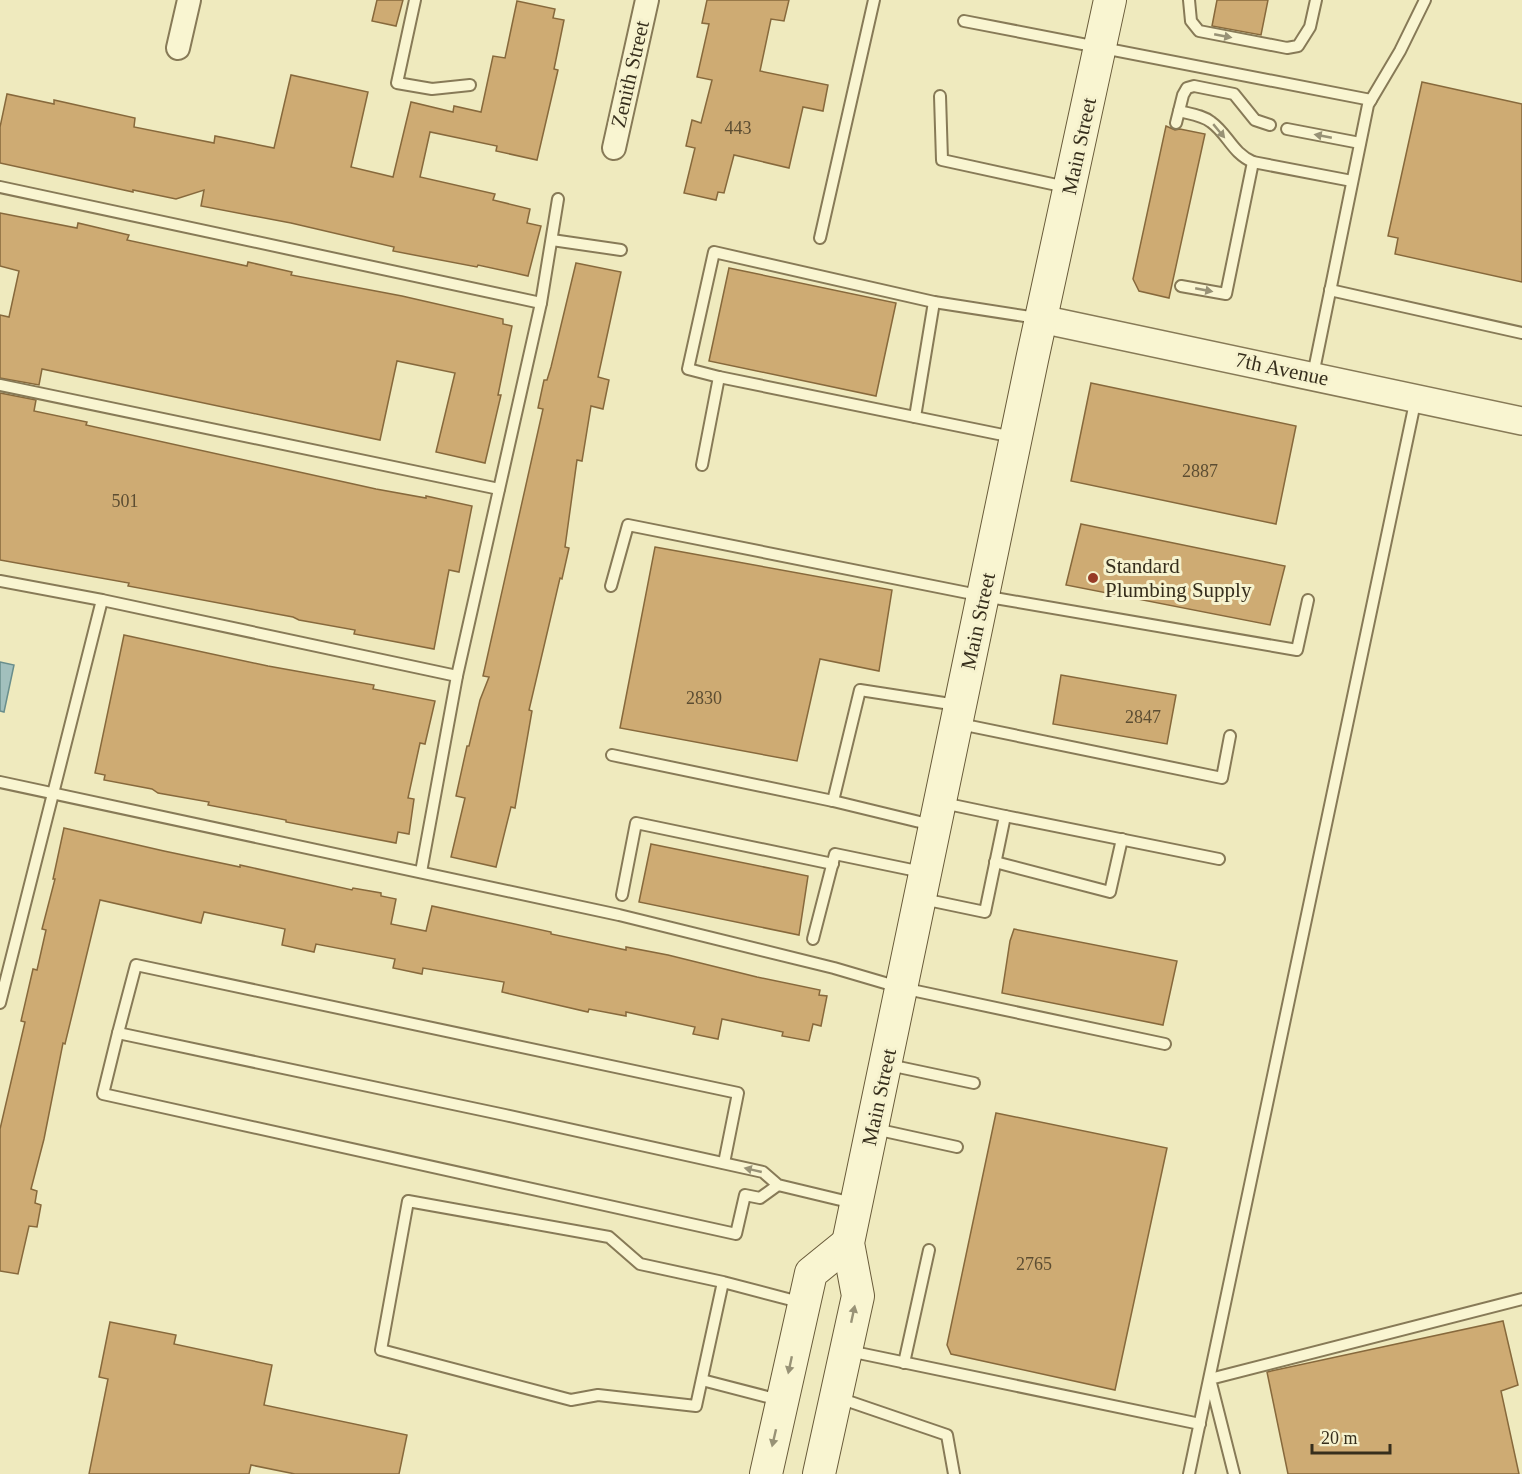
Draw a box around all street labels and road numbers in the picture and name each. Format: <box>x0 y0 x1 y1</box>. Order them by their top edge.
street label: Zenith Street <box>606 18 654 130</box>
street label: Main Street <box>1057 95 1101 197</box>
street label: 7th Avenue <box>1233 347 1331 391</box>
street label: Main Street <box>956 570 1000 672</box>
street label: Main Street <box>857 1046 901 1148</box>

